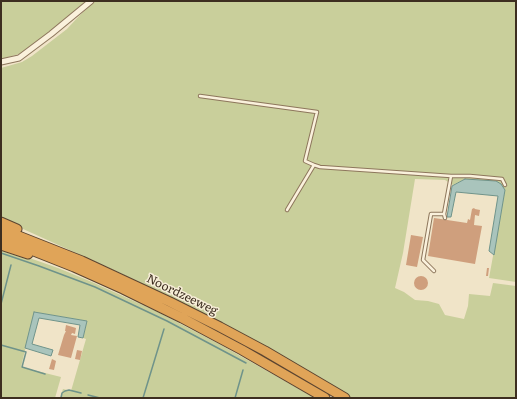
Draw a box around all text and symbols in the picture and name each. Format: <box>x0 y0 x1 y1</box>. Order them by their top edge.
street label: Noordzeeweg <box>144 272 220 318</box>

